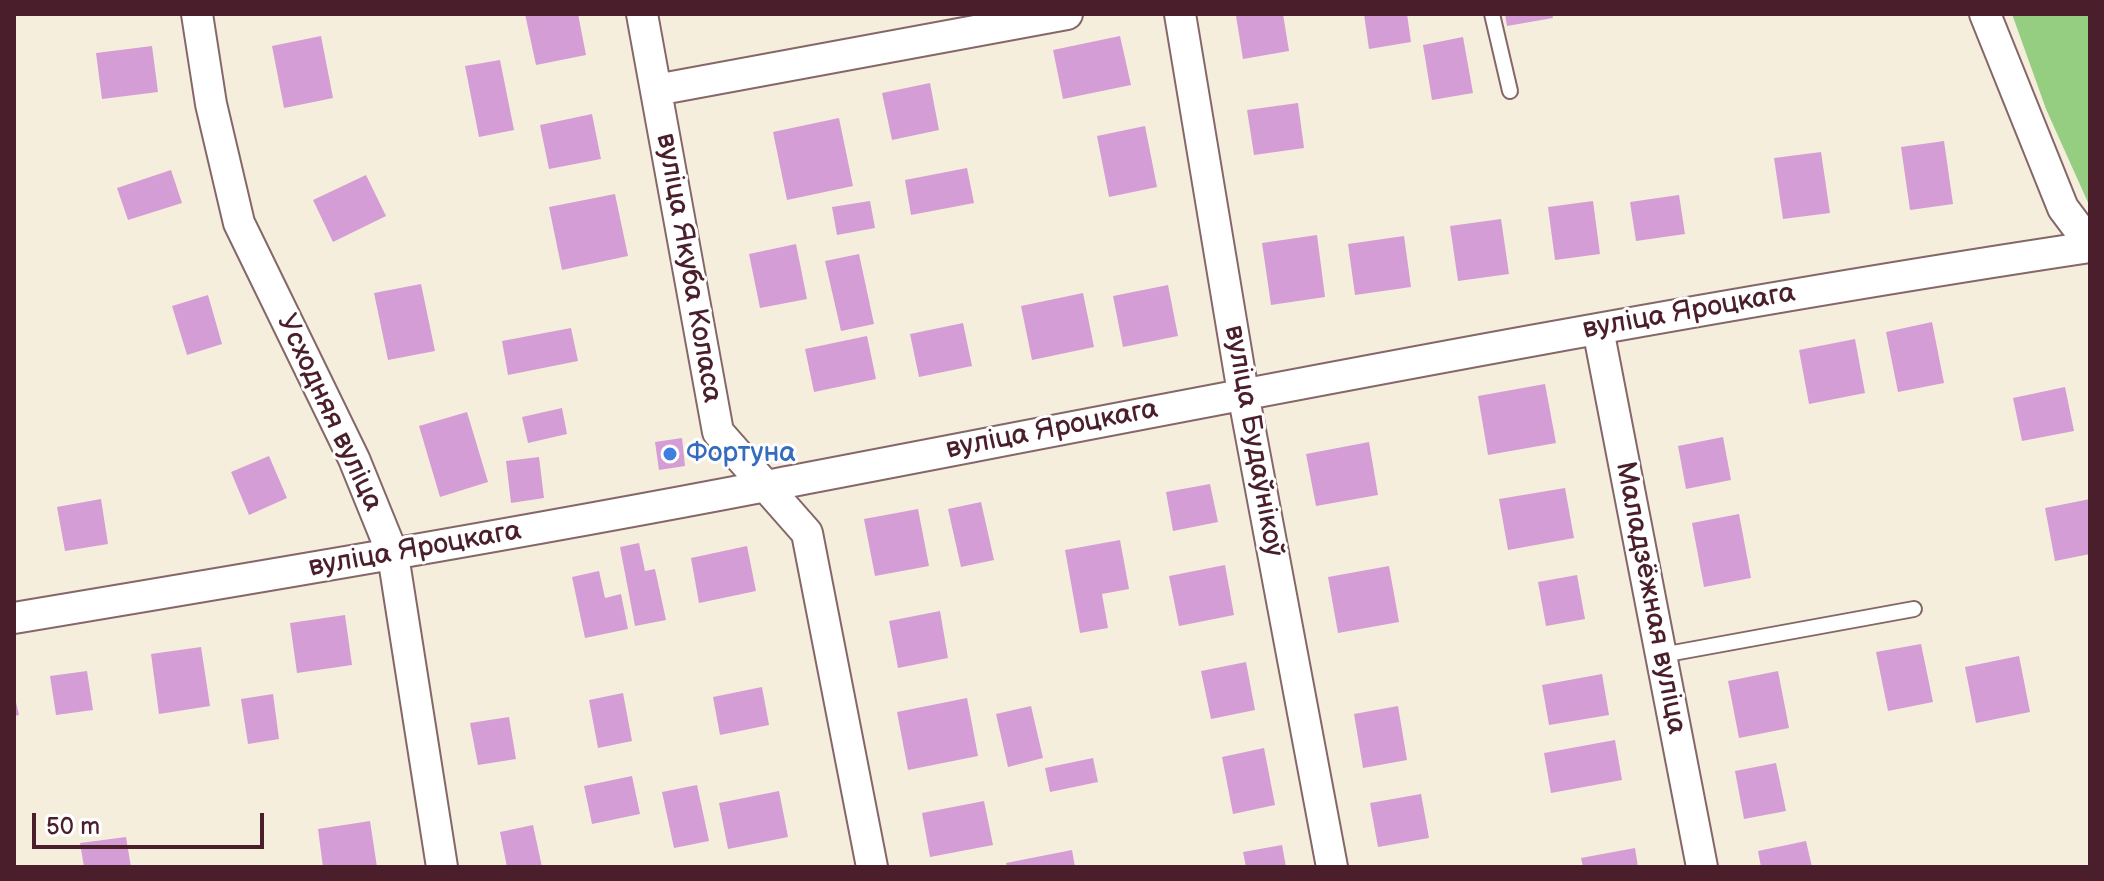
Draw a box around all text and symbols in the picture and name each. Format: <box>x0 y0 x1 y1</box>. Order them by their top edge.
street label: вуліца Якуба Коласа <box>648 131 728 405</box>
street label: вуліца Яроцкага <box>1580 277 1798 347</box>
street label: Усходняя вуліца <box>269 309 389 517</box>
street label: вуліца Будаўнікоў <box>1216 323 1290 559</box>
street label: вуліца Яроцкага <box>943 393 1161 467</box>
place label: Фортуна <box>686 437 796 471</box>
marker: Фортуна <box>661 445 679 463</box>
street label: Маладзёжная вуліца <box>1607 459 1693 737</box>
street label: вуліца Яроцкага <box>306 515 524 585</box>
scale bar <box>36 797 268 847</box>
text: 50 m <box>46 812 100 841</box>

